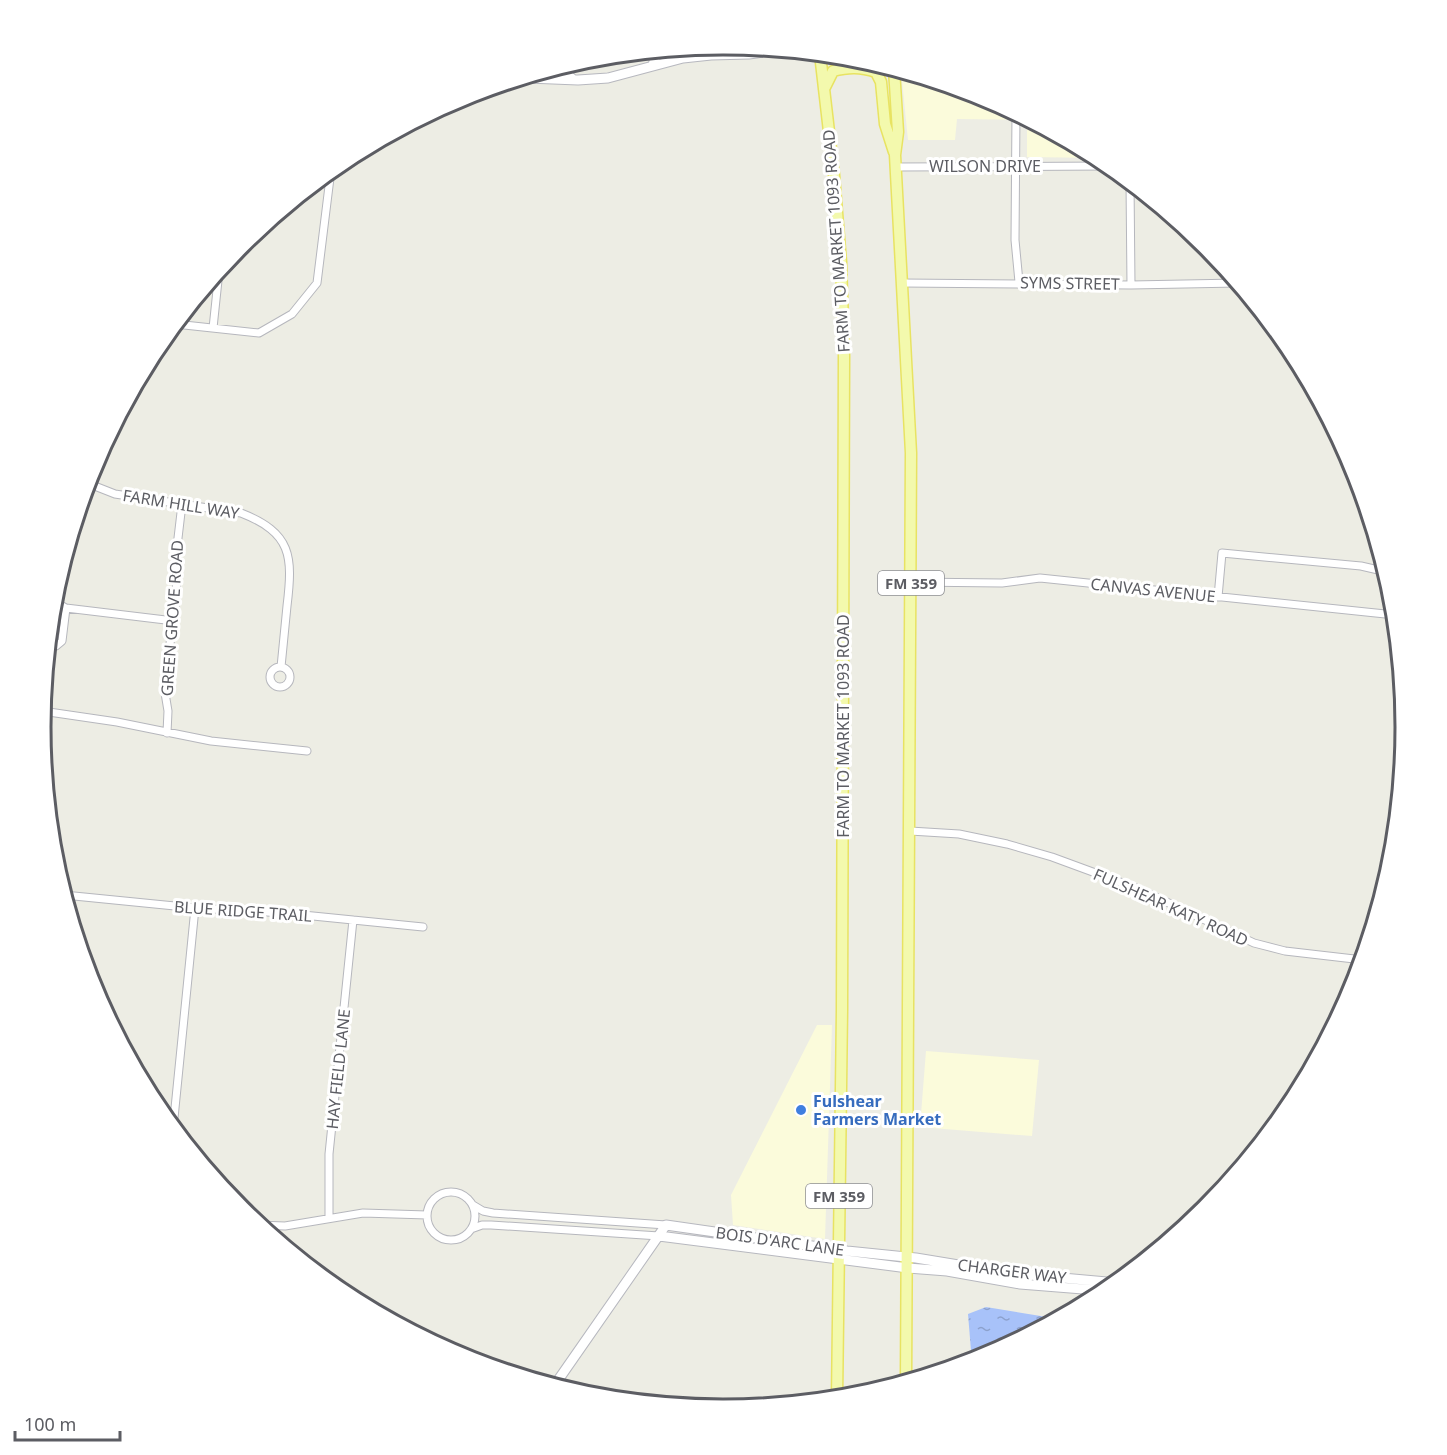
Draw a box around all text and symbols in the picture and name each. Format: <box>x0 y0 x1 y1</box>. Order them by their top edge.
street label: FARM TO MARKET 1093 ROAD <box>817 129 855 353</box>
street label: WILSON DRIVE <box>929 155 1041 177</box>
street label: SYMS STREET <box>1020 271 1120 295</box>
street label: FARM HILL WAY <box>121 484 242 524</box>
street label: GREEN GROVE ROAD <box>156 539 188 697</box>
road number: FM 359 <box>878 571 944 595</box>
street label: CANVAS AVENUE <box>1089 573 1217 607</box>
street label: FARM TO MARKET 1093 ROAD <box>832 614 854 838</box>
street label: FULSHEAR KATY ROAD <box>1090 863 1252 951</box>
street label: BLUE RIDGE TRAIL <box>173 895 313 927</box>
street label: HAY FIELD LANE <box>321 1008 355 1130</box>
place label: Fulshear Farmers Market <box>813 1090 941 1130</box>
marker: Fulshear Farmers Market <box>794 1103 808 1117</box>
road number: FM 359 <box>806 1184 872 1208</box>
street label: BOIS D'ARC LANE <box>714 1221 846 1261</box>
street label: CHARGER WAY <box>956 1253 1069 1289</box>
scale bar <box>15 1404 120 1442</box>
text: 100 m <box>24 1412 76 1436</box>

